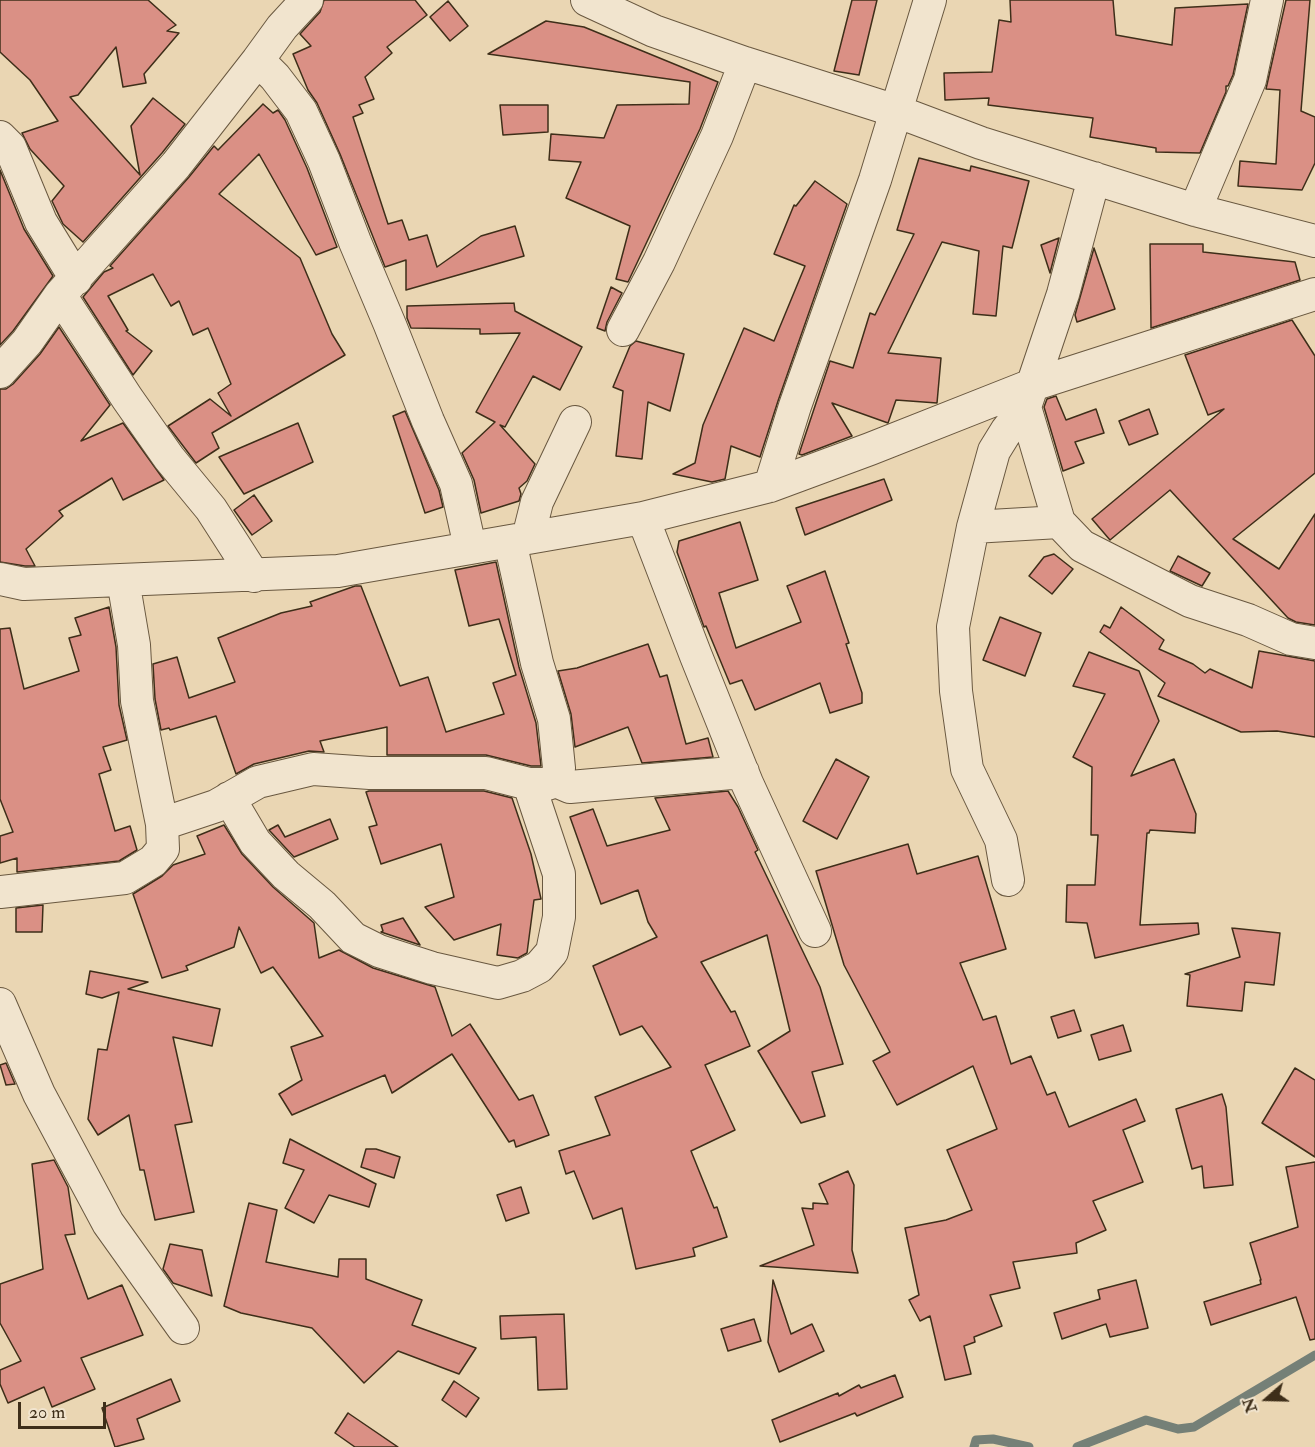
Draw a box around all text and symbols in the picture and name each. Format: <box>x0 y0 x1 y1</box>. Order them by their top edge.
north arrow <box>1237 1369 1297 1429</box>
scale bar <box>21 1390 110 1428</box>
text: N <box>1238 1395 1262 1415</box>
text: 20 m <box>29 1401 65 1424</box>

